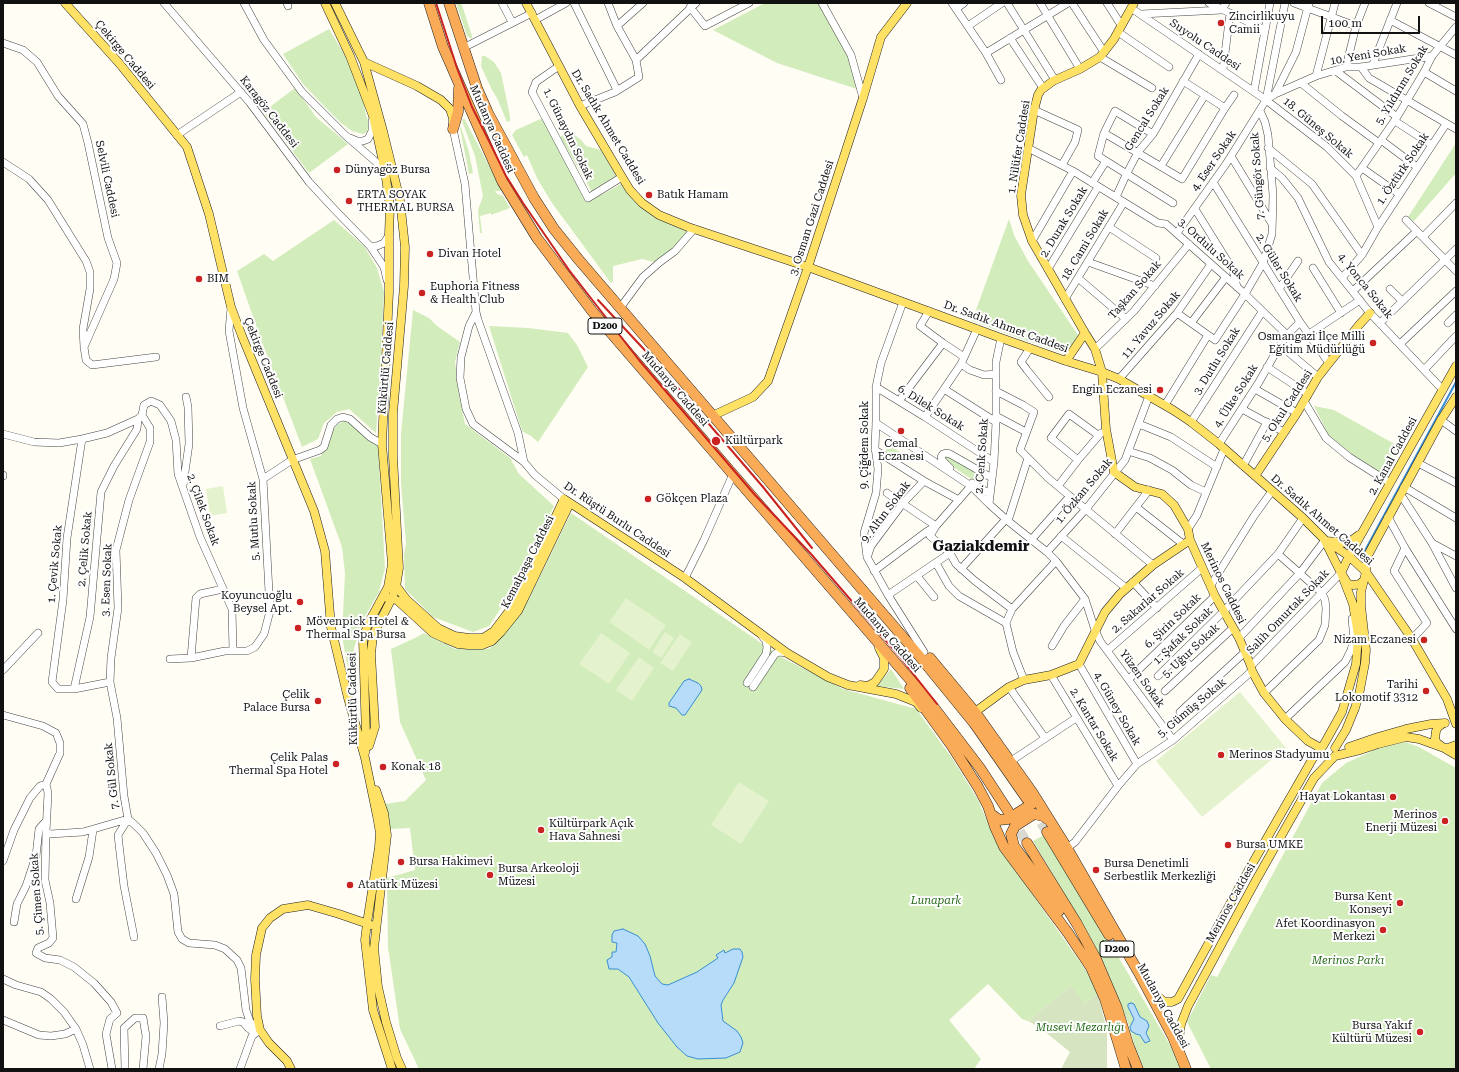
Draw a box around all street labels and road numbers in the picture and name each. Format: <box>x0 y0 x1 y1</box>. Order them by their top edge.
street label: Suyolu Caddesi <box>1167 16 1243 74</box>
street label: Çekirge Caddesi <box>92 18 158 92</box>
street label: 10. Yeni Sokak <box>1329 42 1407 68</box>
street label: 5. Yıldırım Sokak <box>1373 43 1431 127</box>
street label: Dr. Sadık Ahmet Caddesi <box>568 67 648 187</box>
street label: Karagöz Caddesi <box>237 73 301 151</box>
street label: Mudanya Caddesi <box>467 83 517 175</box>
street label: Gencal Sokak <box>1122 84 1172 154</box>
street label: 1. Günaydın Sokak <box>540 86 596 182</box>
street label: 18. Güneş Sokak <box>1280 95 1356 161</box>
street label: 1. Nilüfer Caddesi <box>1005 99 1033 195</box>
street label: 4. Eser Sokak <box>1189 128 1239 194</box>
street label: 1. Öztürk Sokak <box>1374 130 1432 208</box>
street label: 7. Güngör Sokak <box>1248 132 1268 220</box>
street label: Selvili Caddesi <box>92 139 122 219</box>
street label: 3. Osman Gazi Caddesi <box>787 159 837 277</box>
street label: 2. Durak Sokak <box>1038 184 1090 260</box>
street label: 18. Cami Sokak <box>1058 207 1112 283</box>
street label: 3. Ordulu Sokak <box>1175 216 1247 282</box>
street label: 2. Güler Sokak <box>1253 232 1305 304</box>
street label: 4. Yonca Sokak <box>1335 251 1395 321</box>
street label: Taşkan Sokak <box>1106 258 1164 322</box>
street label: 11. Yavuz Sokak <box>1119 288 1183 362</box>
street label: Dr. Sadık Ahmet Caddesi <box>942 298 1070 356</box>
street label: Çekirge Caddesi <box>241 316 285 400</box>
road number: D200 <box>588 318 622 334</box>
street label: Kükürtlü Caddesi <box>375 321 397 415</box>
street label: 3. Dutlu Sokak <box>1191 325 1243 397</box>
street label: Mudanya Caddesi <box>639 349 711 429</box>
street label: 4. Ülke Sokak <box>1211 362 1261 430</box>
street label: 5. Okul Caddesi <box>1259 368 1315 444</box>
street label: 6. Dilek Sokak <box>895 382 967 434</box>
street label: 9. Çiğdem Sokak <box>858 401 872 489</box>
street label: 2. Kanal Caddesi <box>1366 415 1420 497</box>
street label: 2. Cenk Sokak <box>973 418 991 494</box>
street label: 1. Özkan Sokak <box>1053 456 1115 526</box>
street label: 2. Çilek Sokak <box>184 472 222 548</box>
street label: Dr. Sadık Ahmet Caddesi <box>1268 472 1376 568</box>
street label: Dr. Rüştü Burlu Caddesi <box>561 479 673 561</box>
street label: 9. Altın Sokak <box>859 479 913 545</box>
street label: 5. Mutlu Sokak <box>245 481 263 561</box>
street label: 2. Çelik Sokak <box>75 511 95 587</box>
street label: Kemalpaşa Caddesi <box>499 513 557 611</box>
street label: 1. Çevik Sokak <box>45 524 65 604</box>
street label: Merinos Caddesi <box>1198 540 1248 626</box>
street label: 3. Esen Sokak <box>99 543 115 617</box>
street label: 2. Sakarlar Sokak <box>1109 566 1187 636</box>
street label: Salih Omurtak Sokak <box>1244 567 1332 657</box>
street label: 6. Şirin Sokak <box>1142 591 1204 651</box>
street label: Mudanya Caddesi <box>851 595 923 675</box>
street label: 1. Şafak Sokak <box>1150 604 1216 668</box>
street label: 5. Uğur Sokak <box>1160 621 1222 681</box>
street label: Yüzen Sokak <box>1117 648 1167 710</box>
street label: Kükürtlü Caddesi <box>346 653 360 745</box>
street label: 4. Güney Sokak <box>1091 670 1143 748</box>
street label: 5. Gümüş Sokak <box>1155 675 1229 741</box>
street label: 2. Kantar Sokak <box>1067 686 1121 764</box>
street label: 7. Gül Sokak <box>102 742 122 810</box>
street label: 5. Çimen Sokak <box>28 852 46 936</box>
street label: Merinos Caddesi <box>1204 861 1258 945</box>
road number: D200 <box>1100 941 1134 957</box>
street label: Mudanya Caddesi <box>1134 961 1192 1051</box>

